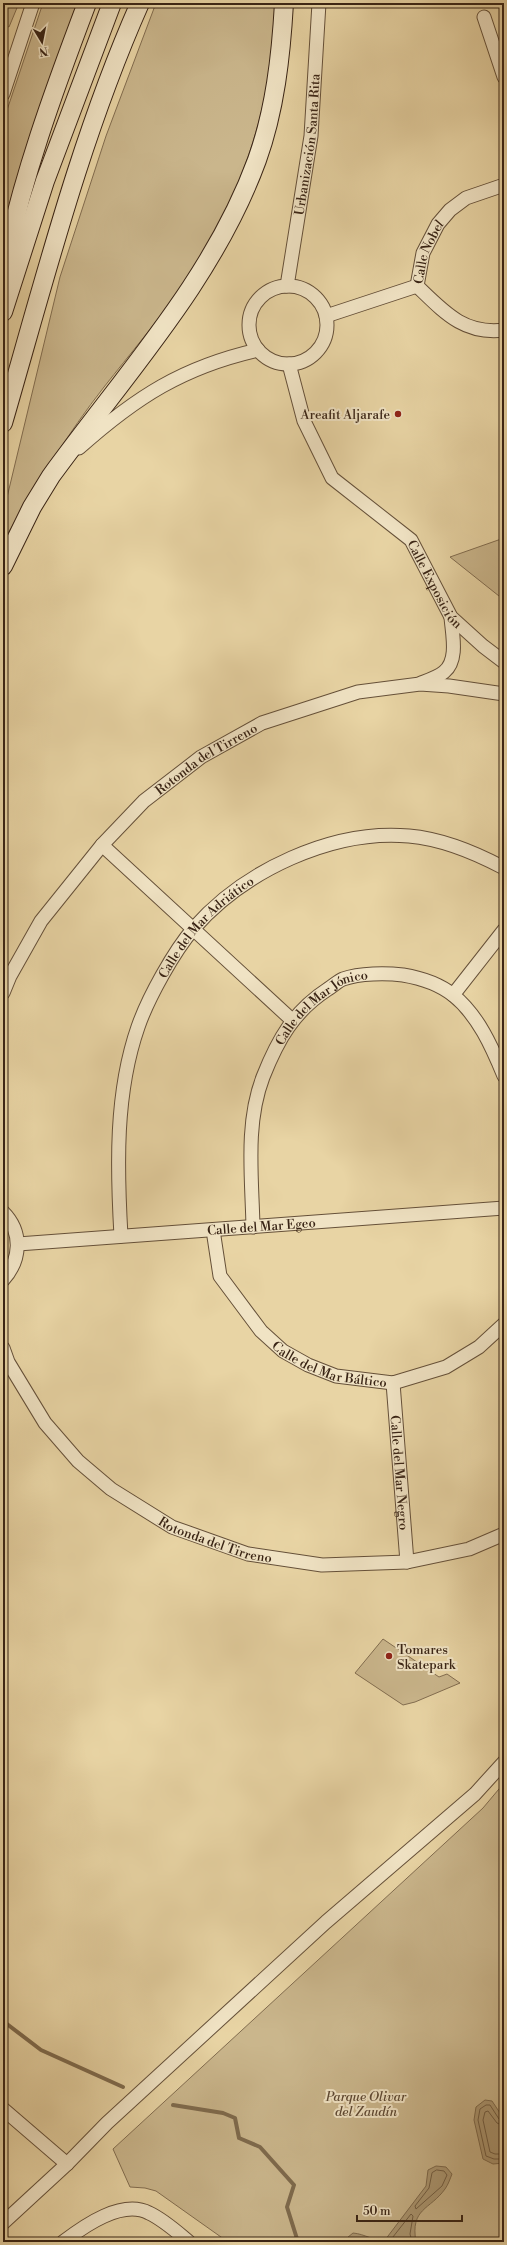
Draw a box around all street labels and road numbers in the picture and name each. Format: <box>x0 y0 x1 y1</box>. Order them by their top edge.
street label: Urbanización Santa Rita <box>291 73 324 217</box>
street label: Calle Nobel <box>411 217 447 285</box>
street label: Calle Exposición <box>403 537 465 632</box>
street label: Rotonda del Tirreno <box>152 720 260 799</box>
street label: Calle del Mar Adriático <box>155 873 257 981</box>
street label: Calle del Mar Jónico <box>272 967 369 1048</box>
street label: Calle del Mar Egeo <box>207 1215 316 1239</box>
street label: Calle del Mar Báltico <box>268 1338 388 1391</box>
street label: Calle del Mar Negro <box>387 1415 411 1531</box>
street label: Rotonda del Tirreno <box>155 1514 273 1566</box>

